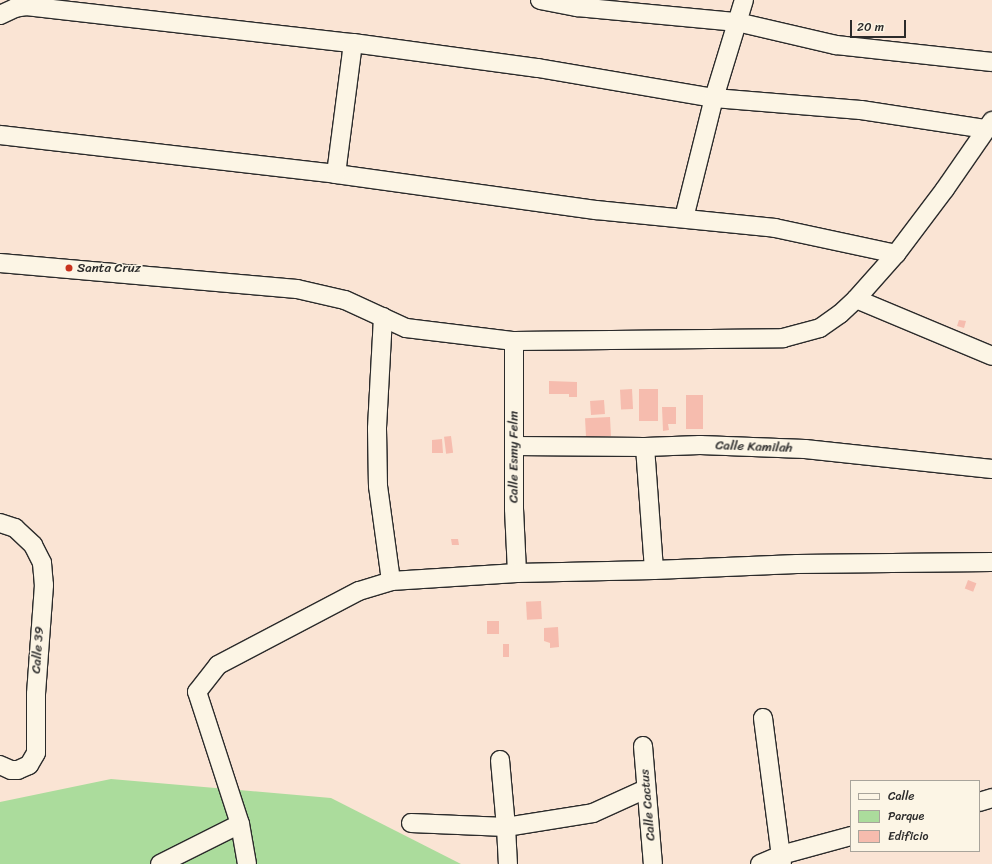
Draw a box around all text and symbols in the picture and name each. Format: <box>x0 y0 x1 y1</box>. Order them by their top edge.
scale bar <box>852 12 908 38</box>
text: 20 m <box>857 16 884 38</box>
place label: Santa Cruz <box>77 260 141 276</box>
marker: Santa Cruz <box>64 263 74 273</box>
street label: Calle Esmy Felm <box>506 411 522 503</box>
street label: Calle Kamilah <box>715 438 793 456</box>
street label: Calle 39 <box>29 626 47 674</box>
street label: Calle Cactus <box>637 769 659 841</box>
legend <box>850 780 980 852</box>
text: Calle <box>888 785 915 807</box>
text: Parque <box>888 805 924 827</box>
text: Edificio <box>888 825 928 847</box>

